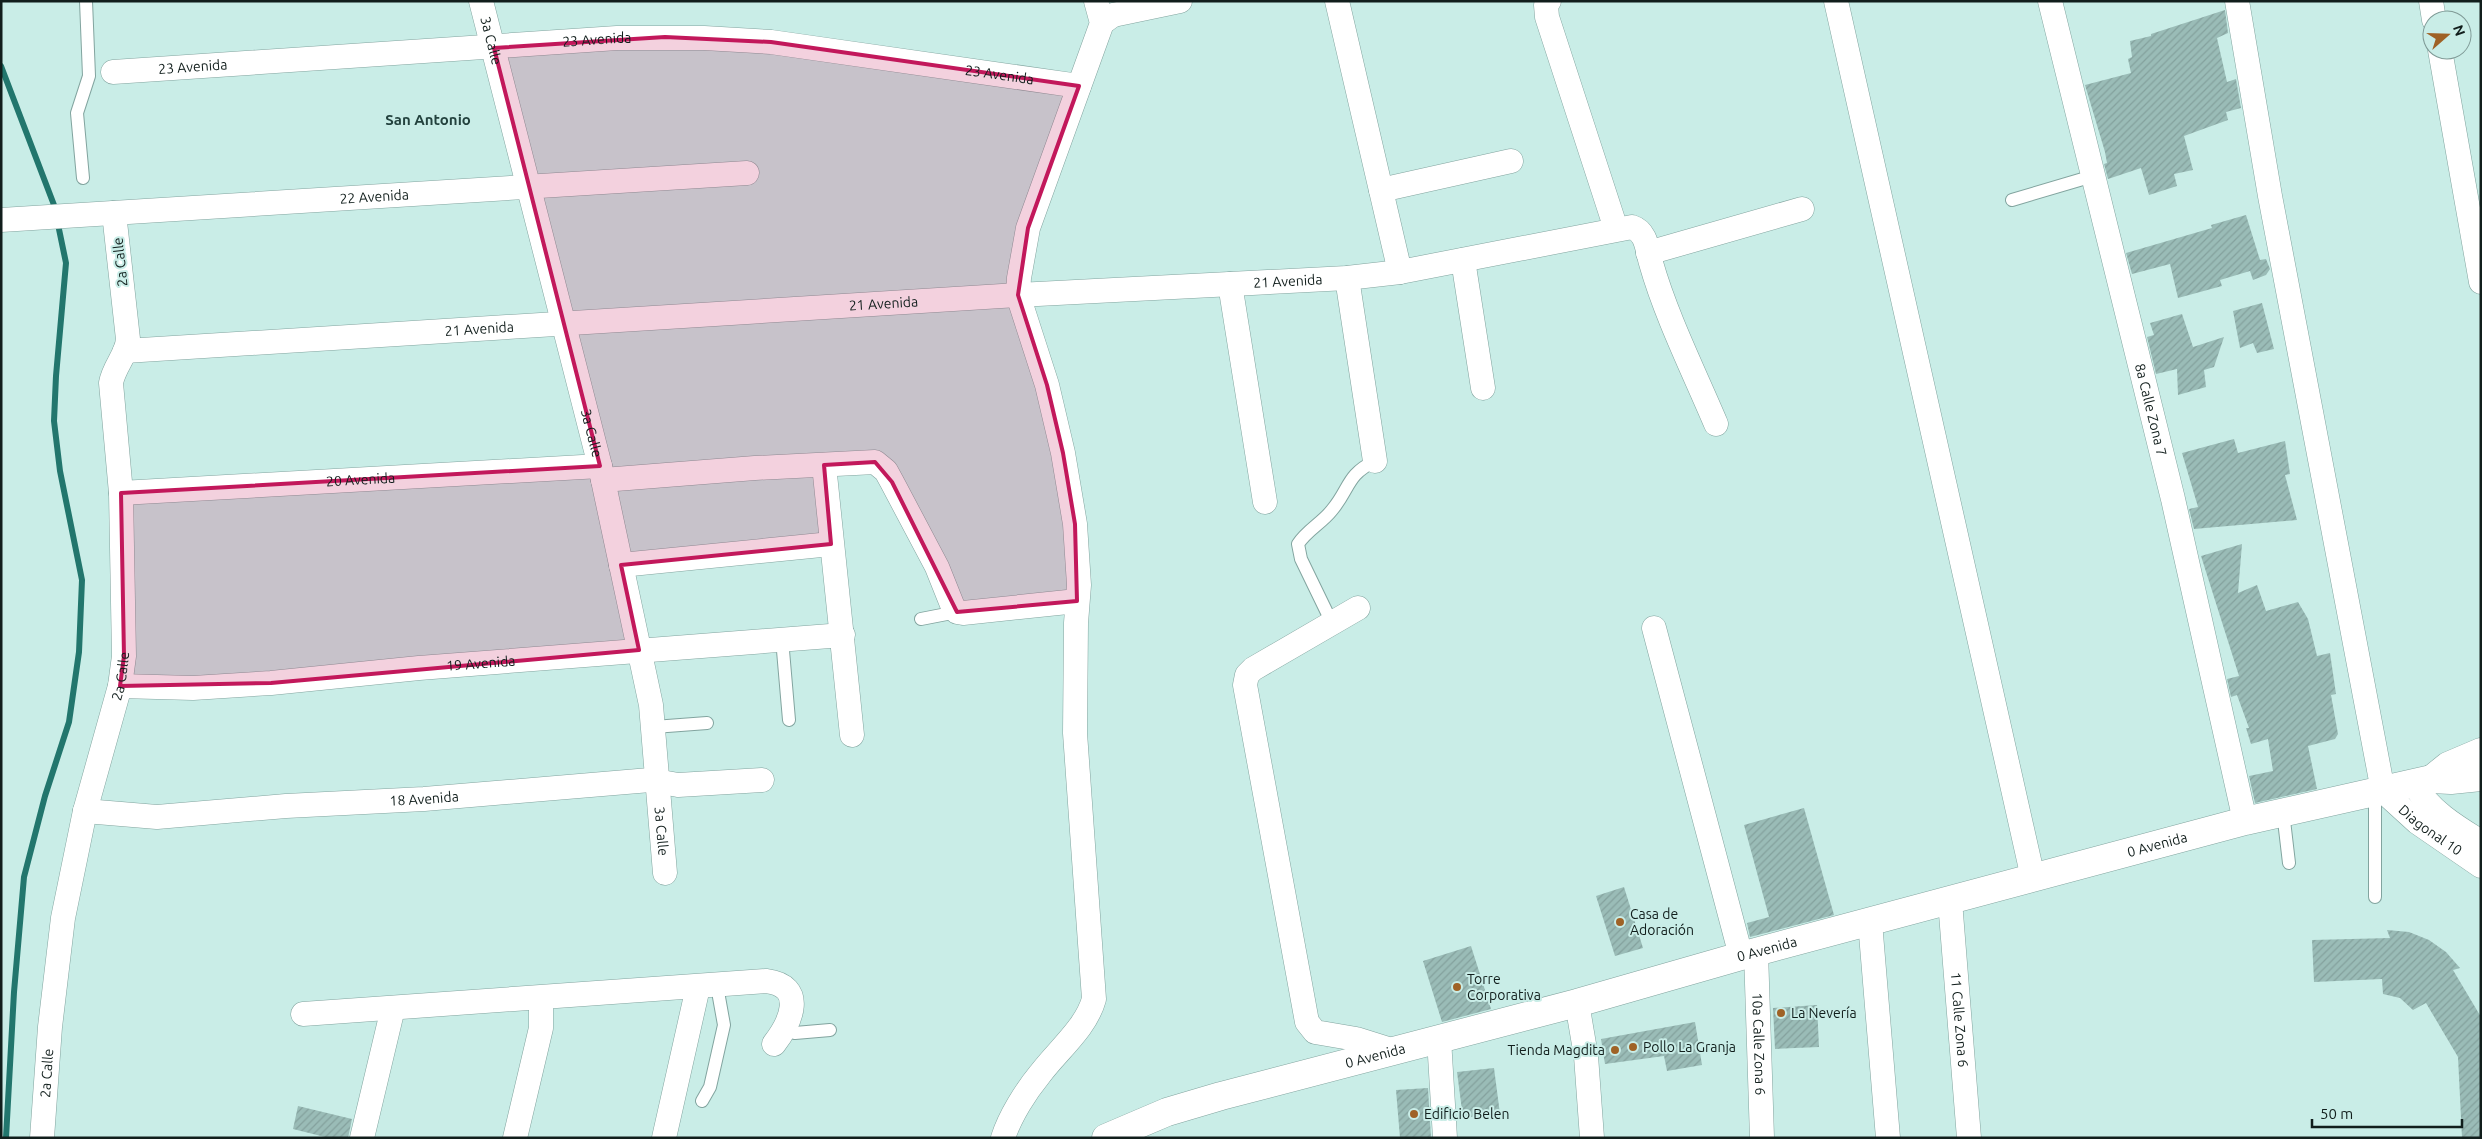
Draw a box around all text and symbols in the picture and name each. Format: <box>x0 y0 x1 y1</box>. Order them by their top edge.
north arrow <box>2422 10 2472 60</box>
street label: 3a Calle <box>477 15 505 67</box>
text: N <box>2450 23 2469 38</box>
street label: 23 Avenida <box>562 30 632 50</box>
street label: 23 Avenida <box>158 56 228 77</box>
street label: 23 Avenida <box>964 62 1035 87</box>
district label: San Antonio <box>385 111 471 128</box>
street label: 22 Avenida <box>339 186 409 207</box>
street label: 2a Calle <box>109 237 131 287</box>
street label: 21 Avenida <box>1253 271 1323 291</box>
street label: 21 Avenida <box>848 293 919 314</box>
street label: 21 Avenida <box>444 319 514 339</box>
street label: 8a Calle Zona 7 <box>2132 362 2170 458</box>
street label: 3a Calle <box>578 407 605 459</box>
street label: 20 Avenida <box>326 470 396 489</box>
street label: 2a Calle <box>108 652 132 702</box>
street label: 19 Avenida <box>446 653 516 674</box>
street label: 18 Avenida <box>389 788 459 809</box>
street label: Diagonal 10 <box>2396 801 2465 859</box>
street label: 3a Calle <box>652 806 672 856</box>
street label: 0 Avenida <box>2125 829 2189 860</box>
place label: Casa de Adoración <box>1630 906 1694 938</box>
marker: Casa de Adoración <box>1614 916 1626 928</box>
street label: 0 Avenida <box>1735 933 1799 965</box>
place label: Torre Corporativa <box>1467 971 1541 1003</box>
street label: 11 Calle Zona 6 <box>1948 971 1971 1068</box>
marker: Torre Corporativa <box>1451 981 1463 993</box>
street label: 10a Calle Zona 6 <box>1749 992 1769 1096</box>
place label: La Nevería <box>1791 1005 1857 1021</box>
marker: La Nevería <box>1775 1007 1787 1019</box>
place label: Pollo La Granja <box>1643 1039 1736 1055</box>
street label: 0 Avenida <box>1343 1040 1407 1071</box>
marker: Pollo La Granja <box>1627 1041 1639 1053</box>
place label: Tienda Magdita <box>1508 1042 1605 1058</box>
marker: Tienda Magdita <box>1609 1044 1621 1056</box>
street label: 2a Calle <box>37 1048 56 1098</box>
scale bar <box>2312 1096 2462 1128</box>
text: 50 m <box>2320 1105 2353 1122</box>
place label: Edificio Belen <box>1424 1106 1509 1122</box>
marker: Edificio Belen <box>1408 1108 1420 1120</box>

